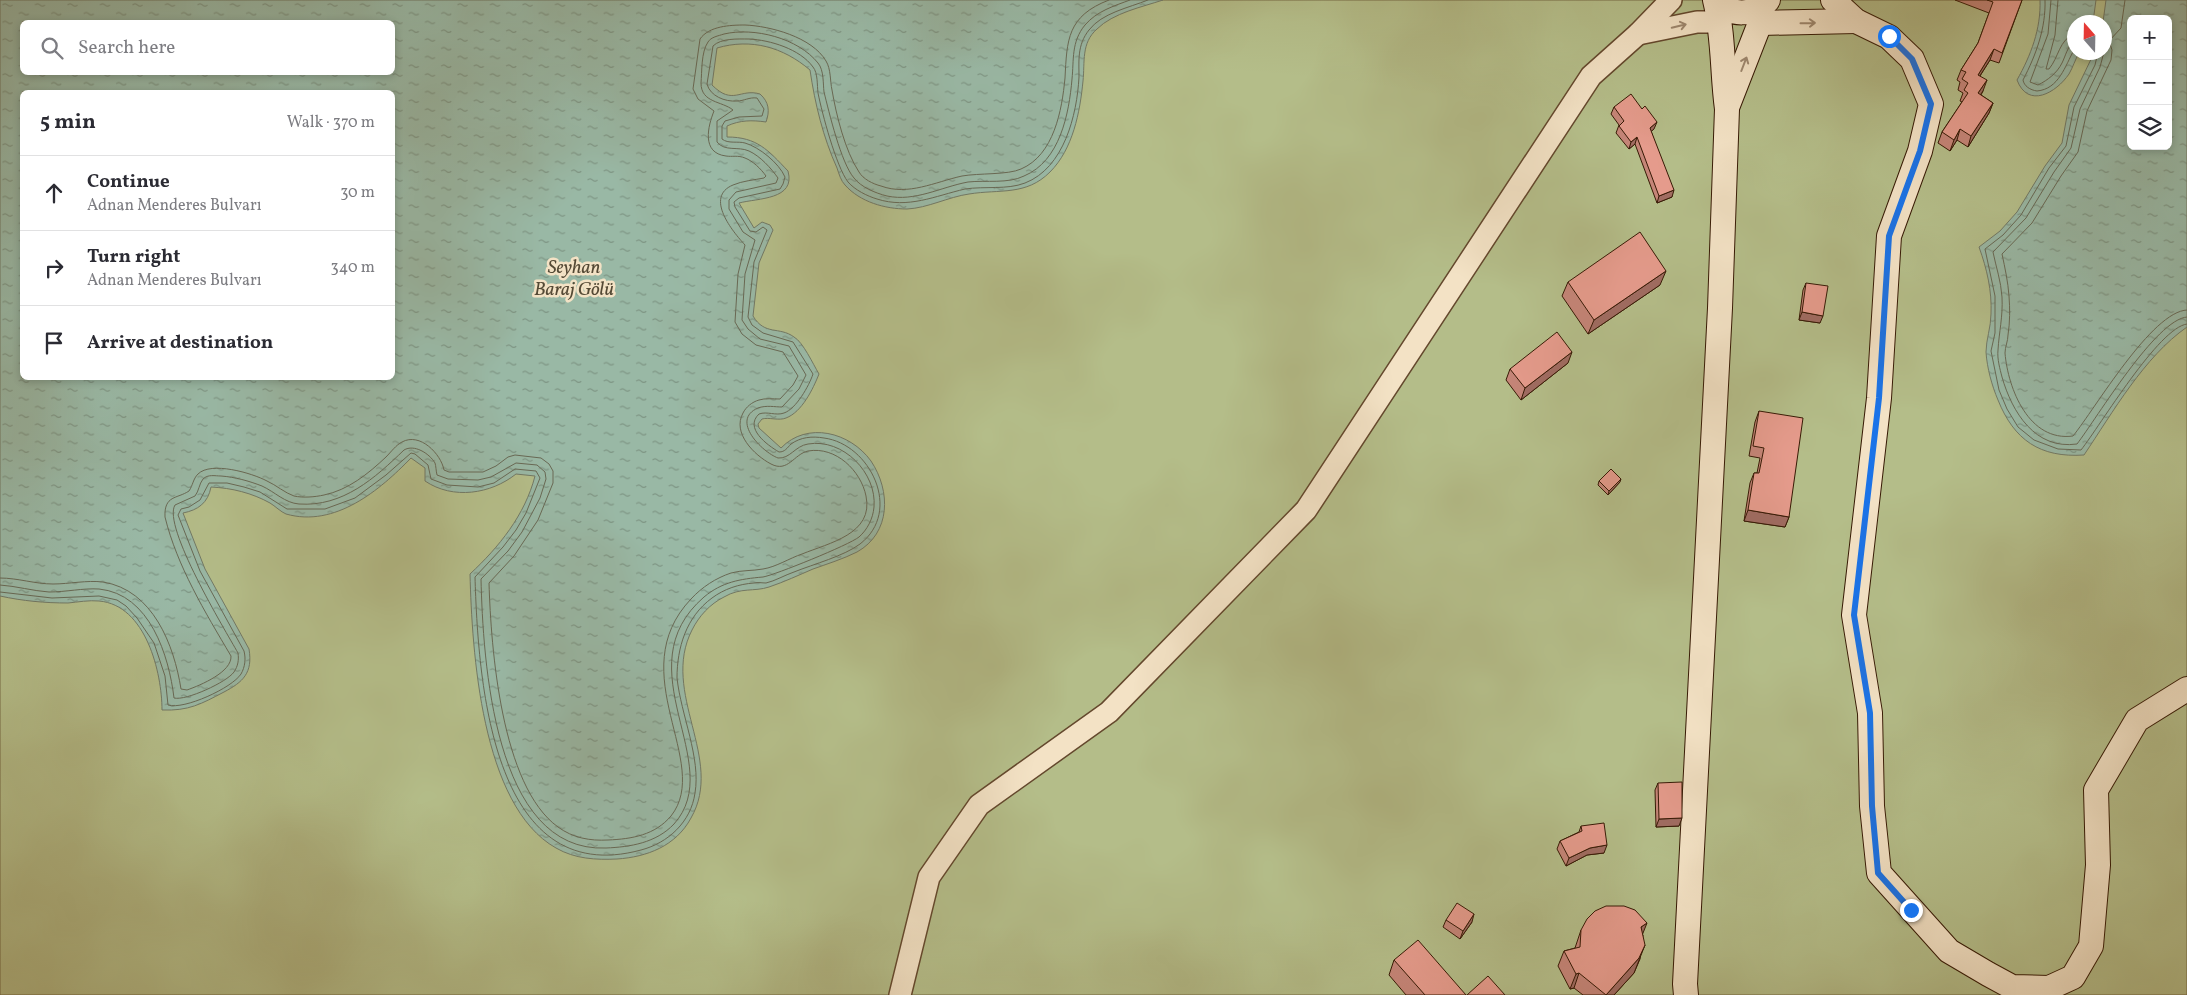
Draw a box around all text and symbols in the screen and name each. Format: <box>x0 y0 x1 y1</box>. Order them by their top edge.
north arrow <box>2067 15 2112 60</box>
map controls <box>2127 15 2172 150</box>
button: + <box>2127 15 2172 60</box>
one-way arrow <box>1800 18 1816 28</box>
search box <box>20 20 395 75</box>
one-way arrow <box>1671 21 1687 30</box>
route start <box>1878 25 1901 48</box>
icon: search <box>38 34 66 62</box>
text: Search here <box>78 35 175 61</box>
one-way arrow <box>1740 57 1749 72</box>
button: − <box>2127 60 2172 105</box>
button: layers <box>2127 105 2172 150</box>
text: 5 min <box>40 108 96 137</box>
text: Walk · 370 m <box>287 112 375 134</box>
text: Continue <box>87 169 170 195</box>
icon: ahead <box>40 179 68 207</box>
text: 30 m <box>340 182 375 204</box>
text: Adnan Menderes Bulvarı <box>87 195 262 217</box>
text: Turn right <box>87 244 180 270</box>
icon: right <box>40 254 68 282</box>
water label: Seyhan Baraj Gölü <box>534 255 614 303</box>
text: 340 m <box>331 257 375 279</box>
text: Adnan Menderes Bulvarı <box>87 270 262 292</box>
icon: arrive <box>40 329 68 357</box>
text: Arrive at destination <box>87 330 273 356</box>
route end <box>1900 899 1923 922</box>

